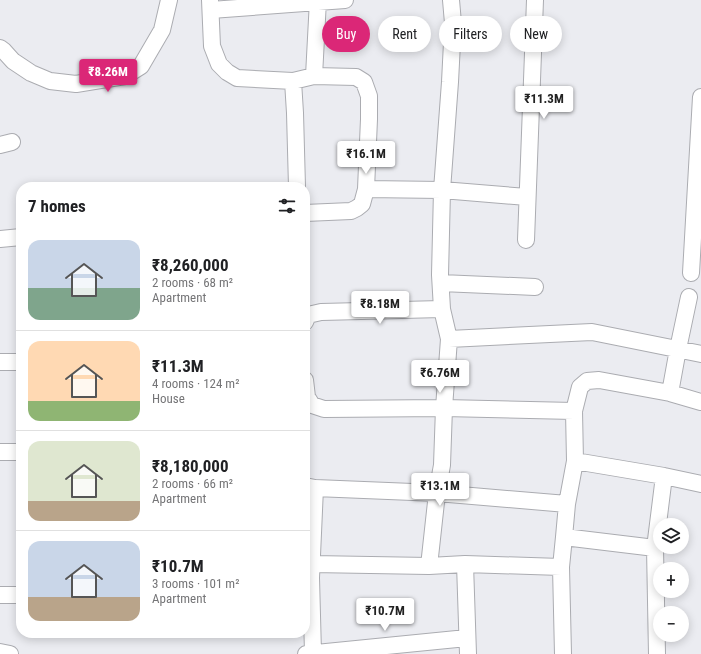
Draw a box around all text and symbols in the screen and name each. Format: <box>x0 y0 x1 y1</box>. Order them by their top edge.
chip: Buy <box>322 16 370 52</box>
chip: Rent <box>378 16 431 52</box>
chip: Filters <box>439 16 502 52</box>
chip: New <box>510 16 562 52</box>
pin: ₹8.26M <box>75 59 141 93</box>
text: ₹8.26M <box>88 64 128 79</box>
pin: ₹11.3M <box>511 86 577 120</box>
text: ₹11.3M <box>524 91 564 106</box>
pin: ₹16.1M <box>333 141 399 175</box>
text: ₹16.1M <box>346 146 386 161</box>
icon: filters <box>276 195 298 217</box>
text: 7 homes <box>28 196 86 216</box>
text: ₹8,260,000 <box>152 255 229 275</box>
icon: home <box>60 256 108 304</box>
text: 2 rooms · 68 m² <box>152 275 233 290</box>
text: Apartment <box>152 290 206 305</box>
pin: ₹8.18M <box>347 291 413 325</box>
text: ₹8.18M <box>360 296 400 311</box>
text: ₹11.3M <box>152 356 204 376</box>
icon: home <box>60 357 108 405</box>
pin: ₹6.76M <box>407 360 473 394</box>
text: ₹6.76M <box>420 365 460 380</box>
text: 4 rooms · 124 m² <box>152 376 239 391</box>
text: House <box>152 391 185 406</box>
text: ₹8,180,000 <box>152 456 229 476</box>
icon: home <box>60 457 108 505</box>
pin: ₹13.1M <box>407 473 473 507</box>
text: 2 rooms · 66 m² <box>152 476 233 491</box>
text: ₹13.1M <box>420 478 460 493</box>
text: Apartment <box>152 491 206 506</box>
map controls <box>653 518 689 642</box>
button: layers <box>653 518 689 554</box>
text: ₹10.7M <box>152 556 204 576</box>
icon: home <box>60 557 108 605</box>
button: + <box>653 562 689 598</box>
text: 3 rooms · 101 m² <box>152 576 239 591</box>
text: Apartment <box>152 591 206 606</box>
pin: ₹10.7M <box>352 598 418 632</box>
text: ₹10.7M <box>365 603 405 618</box>
button: − <box>653 606 689 642</box>

